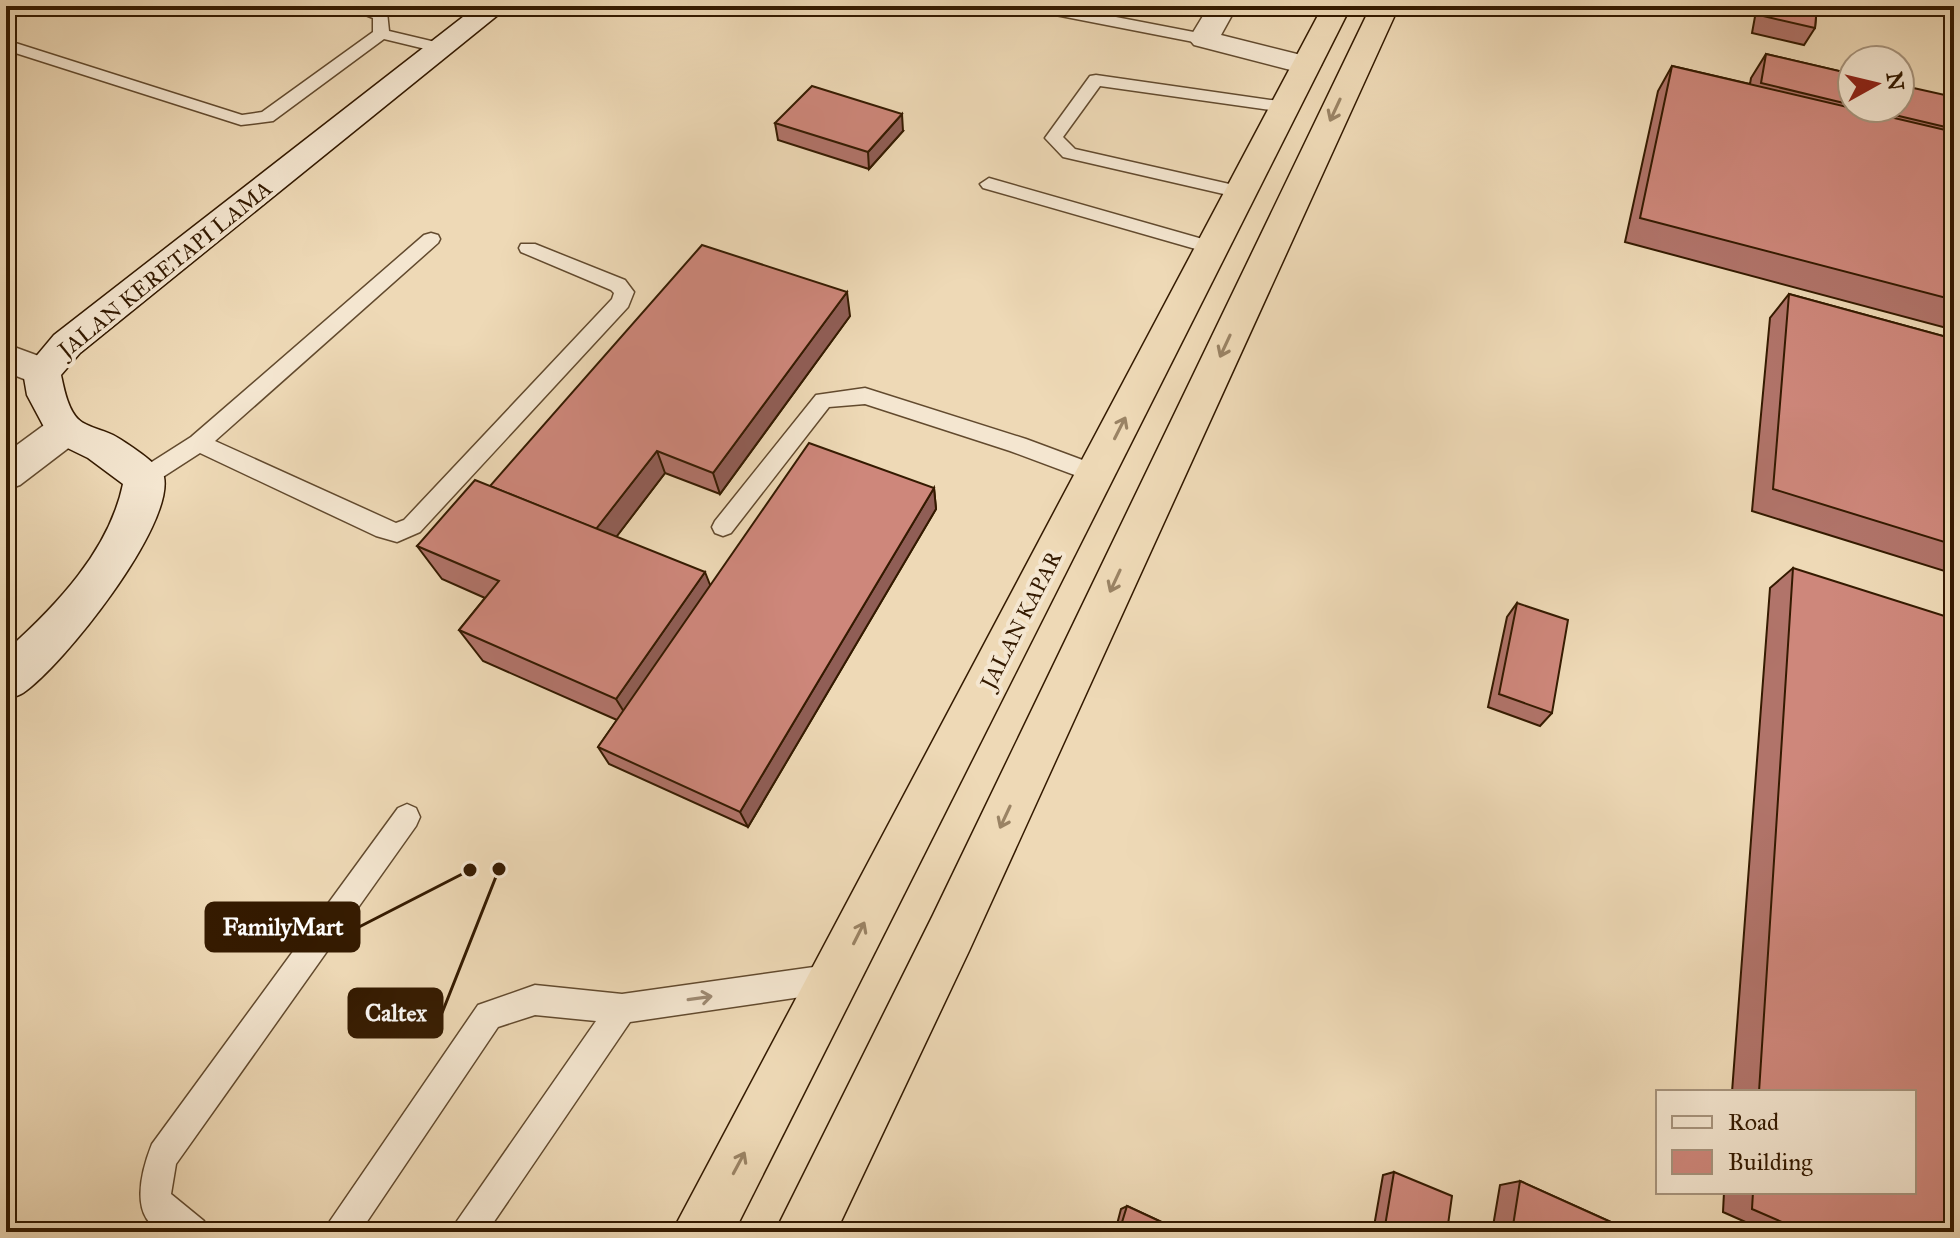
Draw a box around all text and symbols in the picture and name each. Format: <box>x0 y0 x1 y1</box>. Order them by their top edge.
north arrow <box>1836 44 1916 124</box>
text: N <box>1881 70 1910 93</box>
one-way arrow <box>1327 98 1342 122</box>
street label: JALAN KERETAPI LAMA <box>51 174 277 365</box>
one-way arrow <box>1217 333 1232 357</box>
one-way arrow <box>1112 416 1128 440</box>
street label: JALAN KAPAR <box>974 546 1068 695</box>
one-way arrow <box>1107 569 1122 593</box>
one-way arrow <box>997 805 1012 829</box>
callout: FamilyMart <box>206 903 359 951</box>
text: FamilyMart <box>222 912 344 942</box>
one-way arrow <box>852 921 868 945</box>
callout: Caltex <box>349 989 442 1037</box>
one-way arrow <box>686 990 712 1005</box>
text: Caltex <box>365 998 427 1028</box>
legend <box>1656 1090 1916 1194</box>
text: Road <box>1728 1107 1779 1137</box>
text: Building <box>1728 1147 1813 1177</box>
one-way arrow <box>731 1152 747 1175</box>

